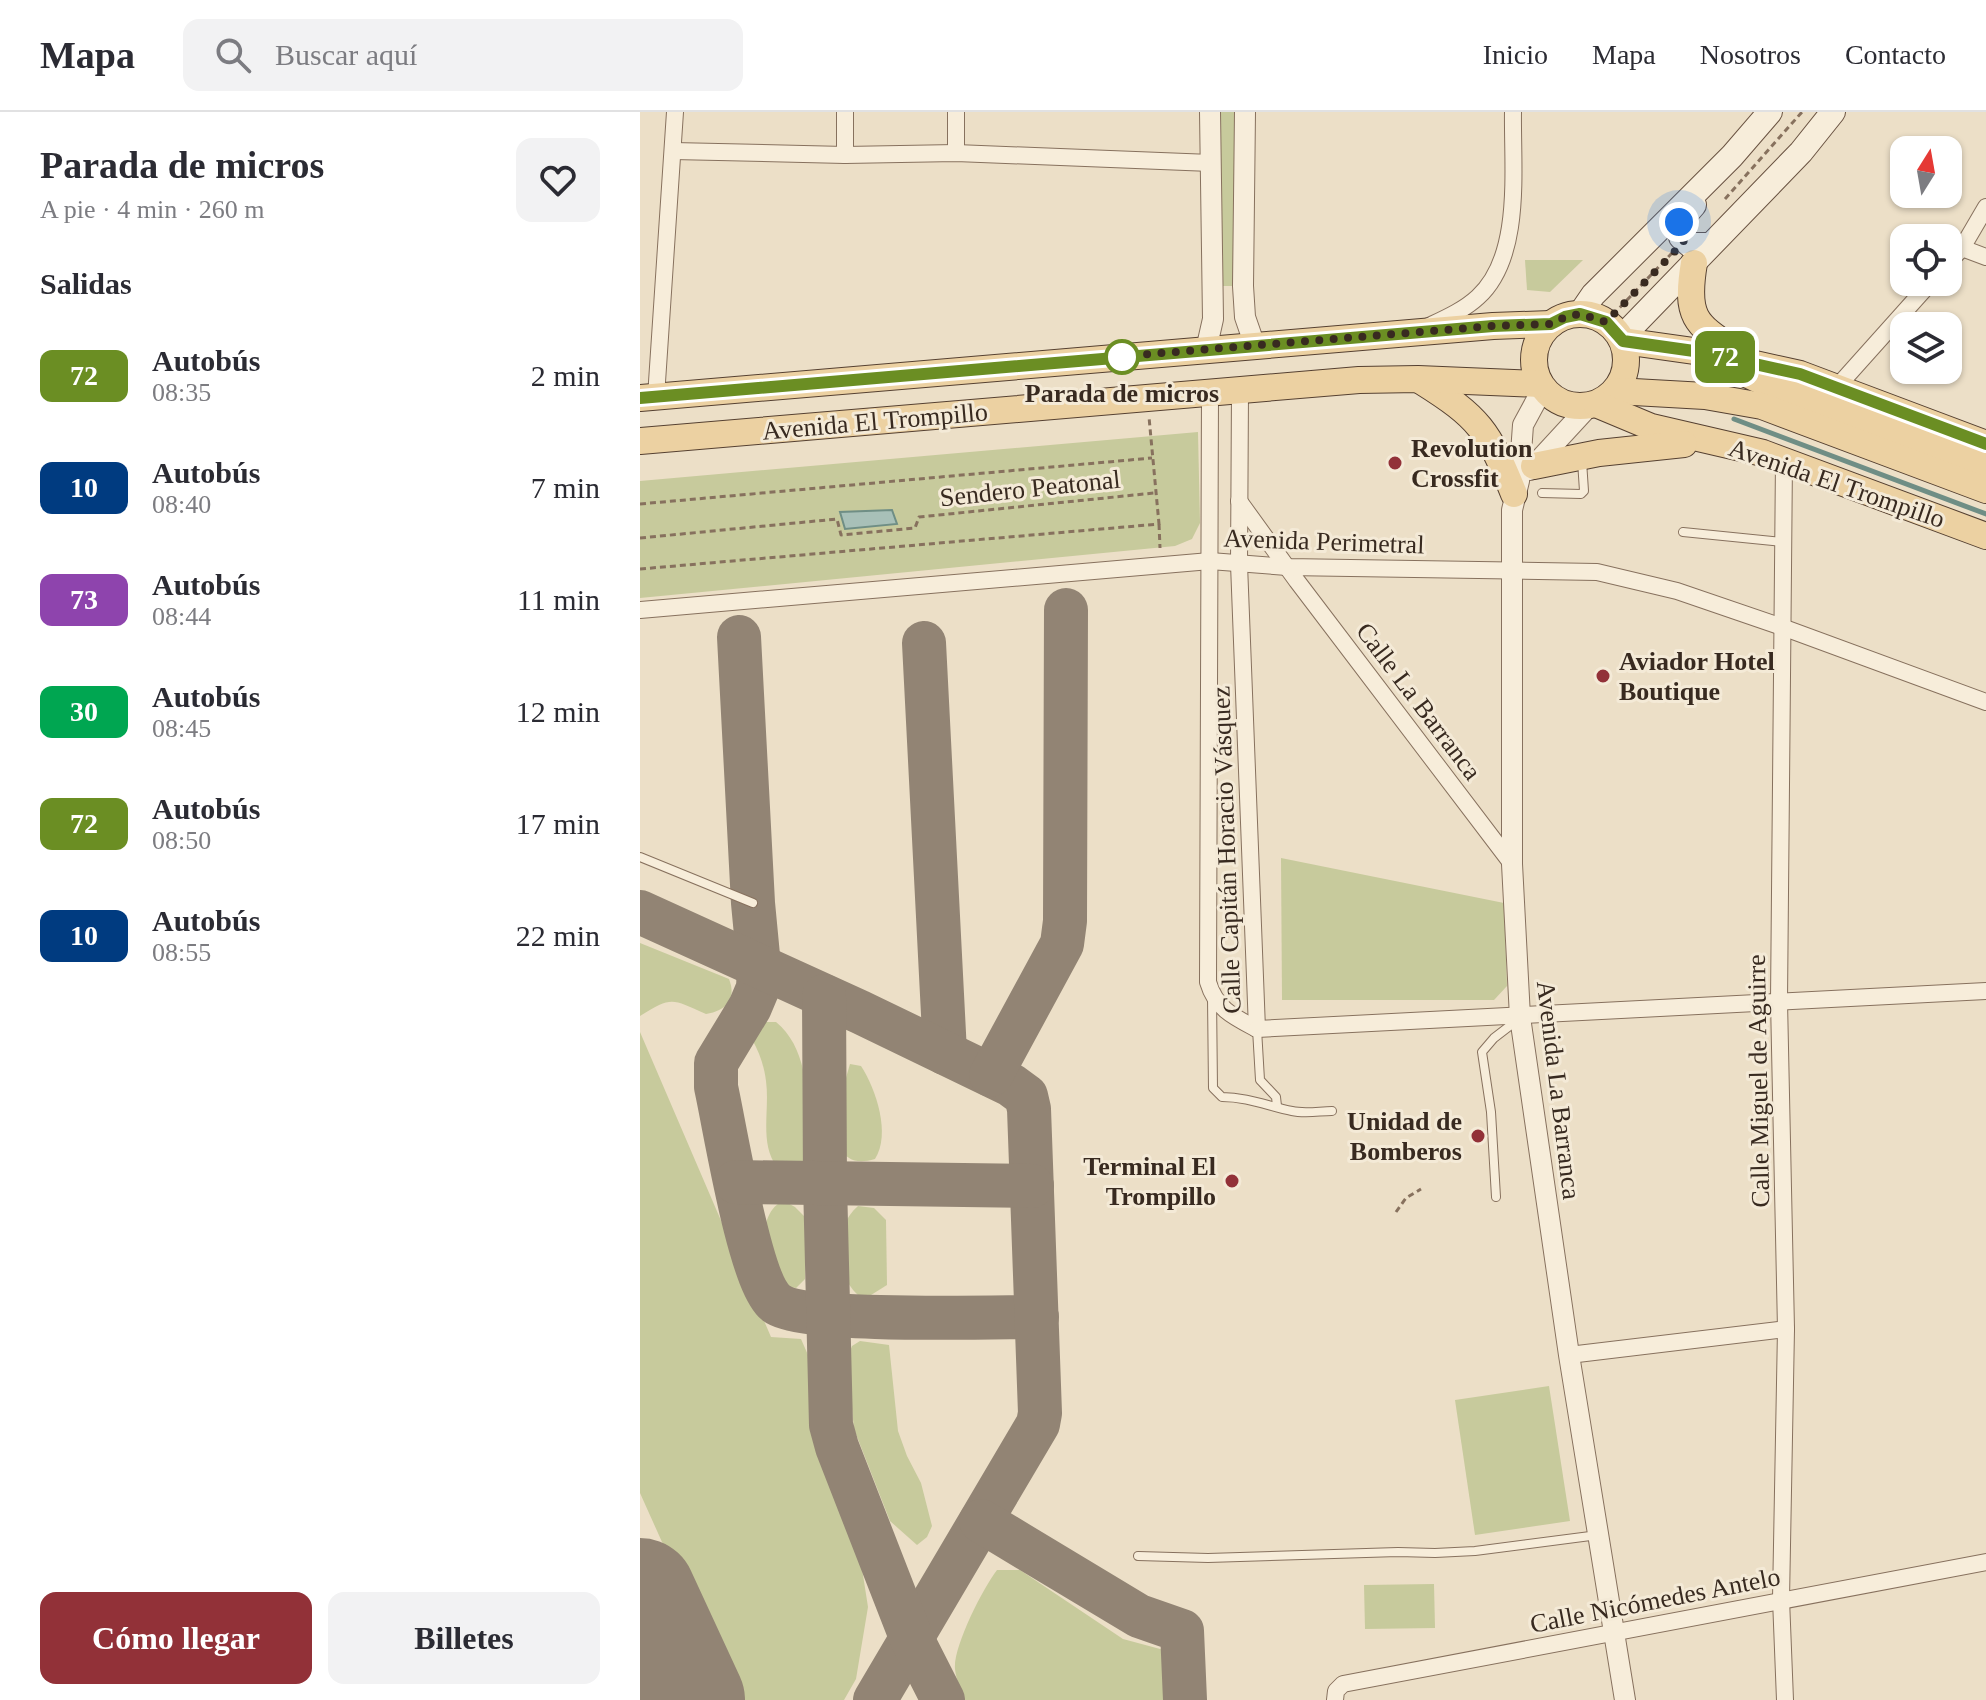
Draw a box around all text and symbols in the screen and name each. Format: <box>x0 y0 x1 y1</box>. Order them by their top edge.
search box <box>183 19 743 91</box>
icon: search <box>211 33 255 77</box>
text: Mapa <box>40 34 135 76</box>
text: Buscar aquí <box>275 38 417 71</box>
text: Inicio <box>1483 39 1548 70</box>
text: Mapa <box>1592 39 1656 70</box>
text: Nosotros <box>1700 39 1801 70</box>
text: Contacto <box>1845 39 1946 70</box>
north arrow <box>1890 136 1962 208</box>
map controls <box>1890 136 1962 384</box>
button: heart <box>516 138 600 222</box>
text: Parada de micros <box>40 144 324 186</box>
text: A pie · 4 min · 260 m <box>40 195 265 224</box>
your location <box>1659 202 1699 242</box>
button: locate <box>1890 224 1962 296</box>
text: Salidas <box>40 267 132 300</box>
button: layers <box>1890 312 1962 384</box>
line badge: 72 <box>1689 331 1761 383</box>
marker: Parada de micros <box>1105 340 1139 374</box>
text: 72 <box>1711 341 1739 372</box>
text: Autobús <box>152 344 260 377</box>
text: 2 min <box>531 359 600 392</box>
text: 72 <box>70 360 98 391</box>
text: 08:35 <box>152 378 211 407</box>
place label: Parada de micros <box>1025 379 1219 408</box>
street label: Avenida El Trompillo <box>761 397 989 446</box>
street label: Avenida El Trompillo <box>1725 433 1949 534</box>
place label: Revolution Crossfit <box>1411 434 1533 493</box>
marker: Revolution Crossfit <box>1386 454 1404 472</box>
text: Autobús <box>152 456 260 489</box>
street label: Sendero Peatonal <box>938 465 1122 512</box>
text: 7 min <box>531 471 600 504</box>
text: 10 <box>70 472 98 503</box>
text: 08:40 <box>152 490 211 519</box>
street label: Avenida Perimetral <box>1223 524 1425 559</box>
text: Autobús <box>152 568 260 601</box>
text: 11 min <box>517 583 600 616</box>
text: 73 <box>70 584 98 615</box>
text: 08:44 <box>152 602 211 631</box>
street label: Calle La Barranca <box>1350 617 1487 786</box>
place label: Aviador Hotel Boutique <box>1619 647 1775 706</box>
marker: Aviador Hotel Boutique <box>1594 667 1612 685</box>
text: Autobús <box>152 680 260 713</box>
street label: Calle Capitán Horacio Vásquez <box>1206 686 1247 1014</box>
text: 12 min <box>516 695 600 728</box>
text: 30 <box>70 696 98 727</box>
text: 08:45 <box>152 714 211 743</box>
text: Autobús <box>152 792 260 825</box>
text: 17 min <box>516 807 600 840</box>
text: 72 <box>70 808 98 839</box>
text: 08:50 <box>152 826 211 855</box>
text: Autobús <box>152 904 260 937</box>
text: 22 min <box>516 919 600 952</box>
text: 10 <box>70 920 98 951</box>
text: 08:55 <box>152 938 211 967</box>
street label: Calle Miguel de Aguirre <box>1742 954 1775 1208</box>
street label: Avenida La Barranca <box>1531 979 1586 1202</box>
place label: Unidad de Bomberos <box>1347 1107 1462 1166</box>
marker: Unidad de Bomberos <box>1469 1127 1487 1145</box>
place label: Terminal El Trompillo <box>1083 1152 1216 1211</box>
marker: Terminal El Trompillo <box>1223 1172 1241 1190</box>
street label: Calle Nicómedes Antelo <box>1528 1562 1783 1639</box>
button: Cómo llegar <box>40 1592 312 1684</box>
button: Billetes <box>328 1592 600 1684</box>

